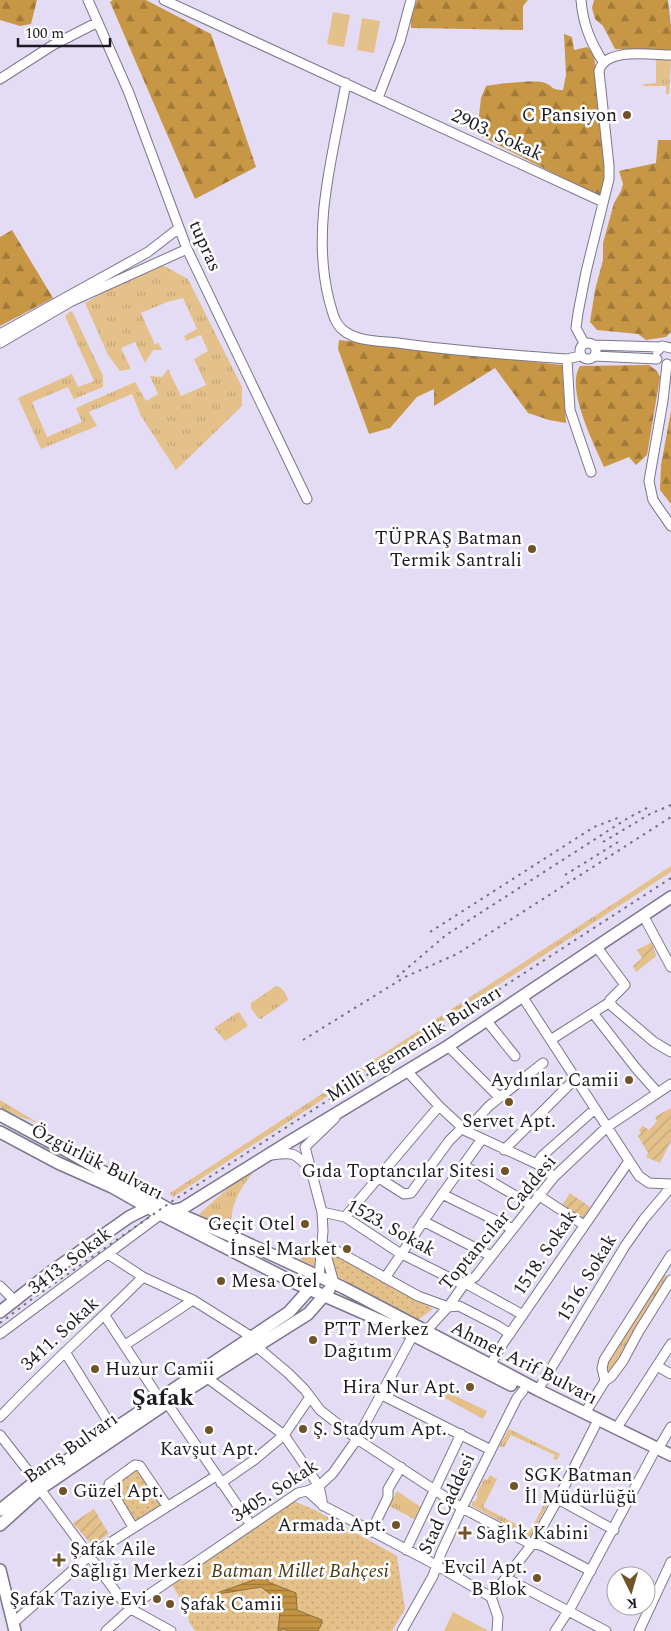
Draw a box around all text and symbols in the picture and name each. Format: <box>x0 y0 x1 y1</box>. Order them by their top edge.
scale bar <box>18 15 110 47</box>
text: 100 m <box>25 22 64 45</box>
street label: 2903. Sokak <box>446 101 548 169</box>
place label: C Pansiyon <box>522 101 617 130</box>
marker: C Pansiyon <box>621 109 633 121</box>
street label: tupras <box>181 216 229 276</box>
place label: TÜPRAŞ Batman Termik Santrali <box>375 524 522 575</box>
marker: TÜPRAŞ Batman Termik Santrali <box>526 543 538 555</box>
street label: Millî Egemenlik Bulvarı <box>321 978 507 1110</box>
place label: Aydınlar Camii <box>490 1066 619 1095</box>
marker: Aydınlar Camii <box>623 1074 635 1086</box>
marker: Servet Apt. <box>503 1096 515 1108</box>
place label: Servet Apt. <box>462 1107 556 1136</box>
street label: Özgürlük Bulvarı <box>26 1116 168 1208</box>
street label: Toptancılar Caddesi <box>432 1149 564 1297</box>
place label: Gıda Toptancılar Sitesi <box>302 1157 495 1186</box>
marker: Gıda Toptancılar Sitesi <box>499 1165 511 1177</box>
street label: 1523. Sokak <box>341 1191 441 1265</box>
street label: 1518. Sokak <box>505 1204 585 1302</box>
place label: Geçit Otel <box>208 1210 295 1239</box>
marker: Geçit Otel <box>299 1218 311 1230</box>
street label: 3413. Sokak <box>22 1220 118 1302</box>
street label: 1516. Sokak <box>549 1228 625 1328</box>
place label: İnsel Market <box>230 1235 337 1264</box>
marker: İnsel Market <box>341 1243 353 1255</box>
place label: Mesa Otel <box>231 1267 318 1296</box>
marker: Mesa Otel <box>215 1275 227 1287</box>
street label: 3411. Sokak <box>14 1290 106 1378</box>
street label: Ahmet Arif Bulvarı <box>445 1313 603 1413</box>
place label: PTT Merkez Dağıtım <box>323 1315 429 1366</box>
marker: PTT Merkez Dağıtım <box>307 1334 319 1346</box>
place label: Huzur Camii <box>105 1355 214 1384</box>
marker: Huzur Camii <box>89 1363 101 1375</box>
place label: Hira Nur Apt. <box>342 1373 460 1402</box>
district label: Şafak <box>132 1380 194 1416</box>
marker: Hira Nur Apt. <box>464 1381 476 1393</box>
street label: Barış Bulvarı <box>18 1405 124 1491</box>
place label: Ş. Stadyum Apt. <box>313 1415 447 1444</box>
marker: Ş. Stadyum Apt. <box>297 1423 309 1435</box>
marker: Kavşut Apt. <box>203 1424 215 1436</box>
place label: Kavşut Apt. <box>160 1435 258 1464</box>
street label: Stad Caddesi <box>411 1448 483 1560</box>
street label: 3405. Sokak <box>226 1452 324 1530</box>
place label: SGK Batman İl Müdürlüğü <box>524 1461 637 1512</box>
place label: Güzel Apt. <box>73 1477 163 1506</box>
marker: SGK Batman İl Müdürlüğü <box>508 1480 520 1492</box>
marker: Güzel Apt. <box>57 1485 69 1497</box>
place label: Armada Apt. <box>278 1511 386 1540</box>
marker: Armada Apt. <box>390 1519 402 1531</box>
place label: Sağlık Kabini <box>476 1519 589 1548</box>
marker: Sağlık Kabini <box>458 1526 472 1540</box>
place label: Şafak Aile Sağlığı Merkezi <box>70 1535 202 1586</box>
marker: Şafak Aile Sağlığı Merkezi <box>52 1553 66 1567</box>
place label: Evcil Apt. B Blok <box>444 1553 527 1604</box>
park label: Batman Millet Bahçesi <box>211 1557 389 1586</box>
north arrow <box>606 1566 656 1616</box>
marker: Evcil Apt. B Blok <box>531 1572 543 1584</box>
place label: Şafak Taziye Evi <box>10 1585 147 1614</box>
place label: Şafak Camii <box>180 1590 282 1619</box>
marker: Şafak Taziye Evi <box>151 1593 163 1605</box>
text: K <box>626 1593 638 1614</box>
marker: Şafak Camii <box>164 1598 176 1610</box>

